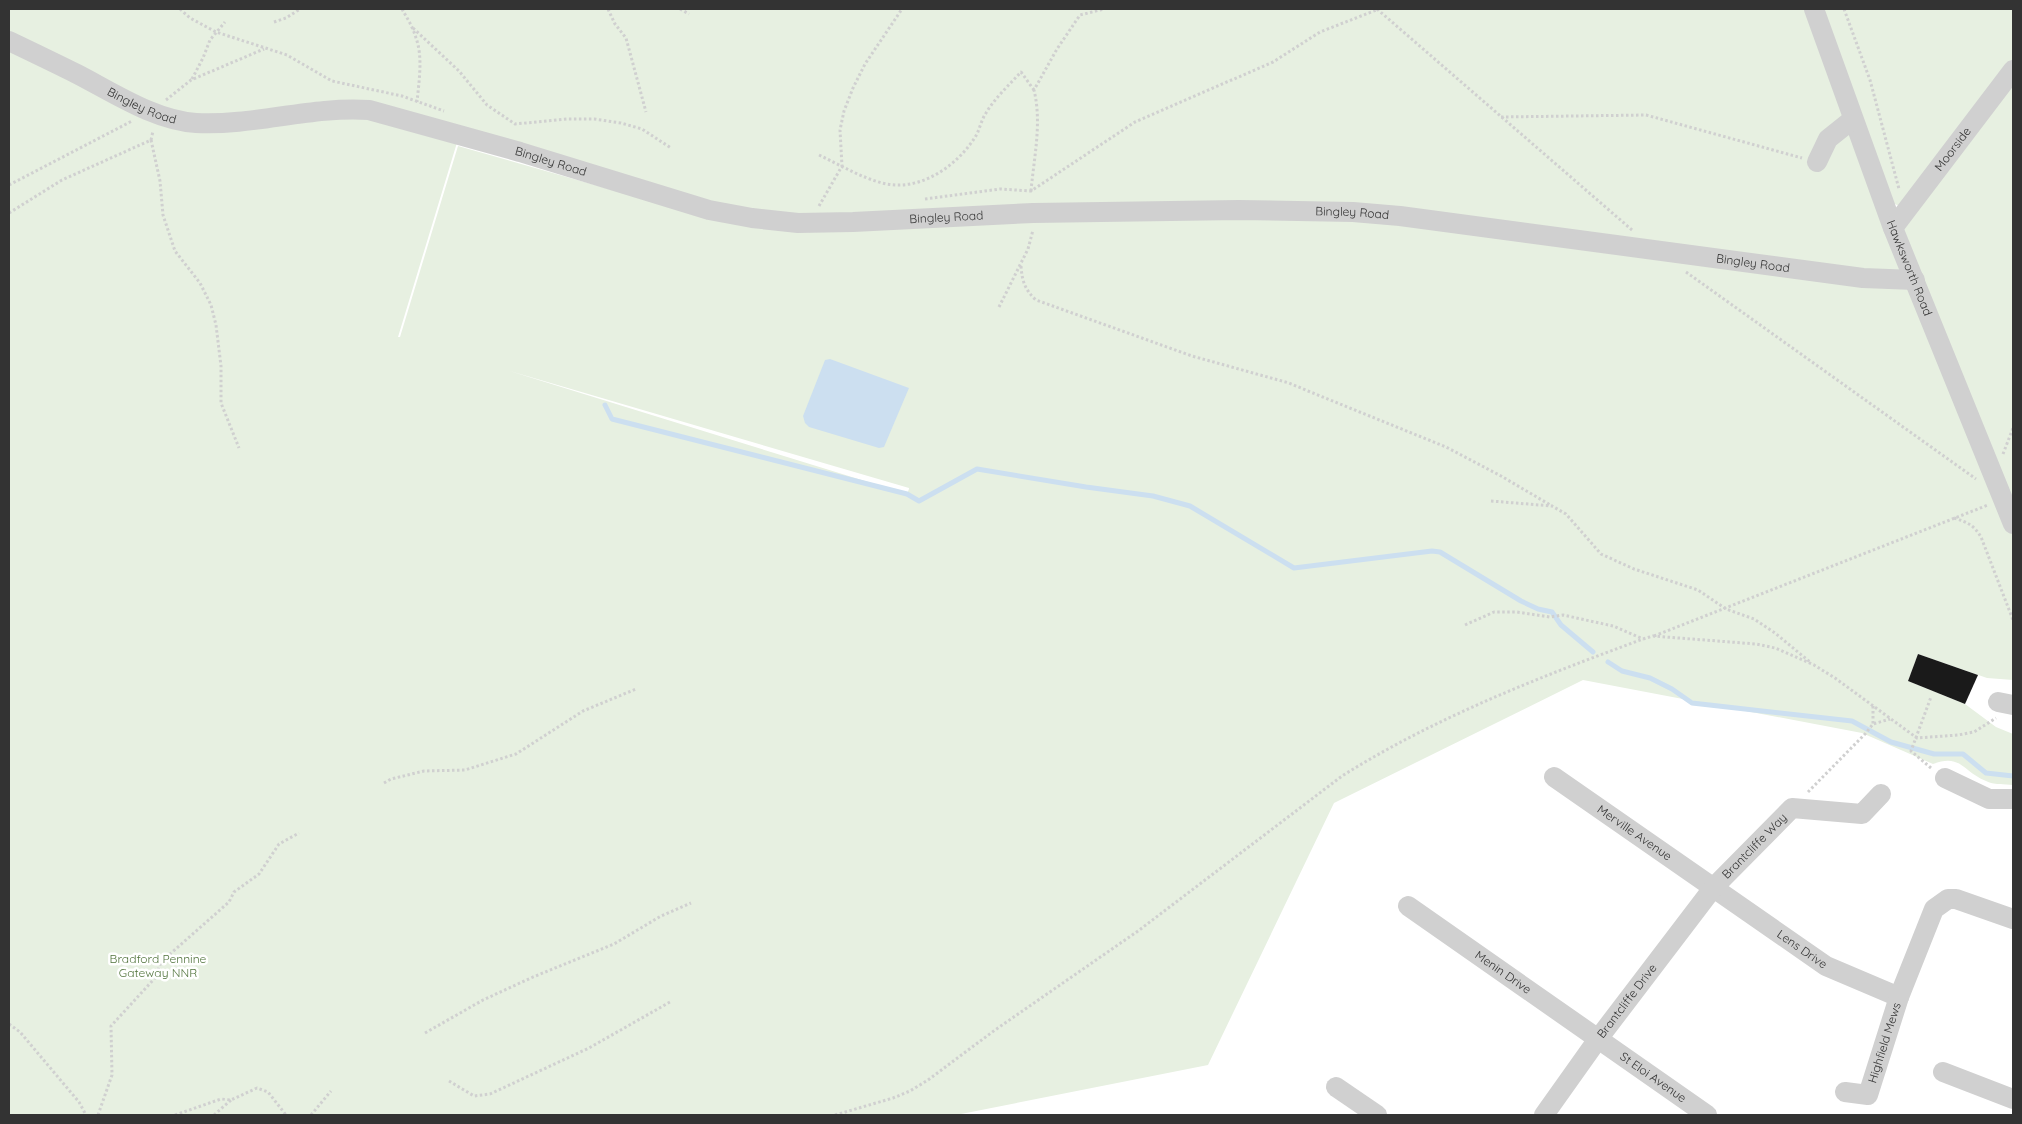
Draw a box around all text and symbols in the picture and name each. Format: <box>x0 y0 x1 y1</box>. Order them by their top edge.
street label: Bingley Road <box>105 84 178 127</box>
street label: Moorside <box>1931 124 1974 174</box>
street label: Bingley Road <box>513 143 589 179</box>
street label: Bingley Road <box>1315 203 1390 222</box>
street label: Bingley Road <box>909 207 984 226</box>
street label: Hawksworth Road <box>1884 218 1936 318</box>
street label: Bingley Road <box>1715 250 1791 275</box>
street label: Merville Avenue <box>1595 801 1675 864</box>
street label: Brantcliffe Way <box>1718 810 1790 882</box>
street label: Lens Drive <box>1774 926 1831 972</box>
street label: Menin Drive <box>1472 947 1535 997</box>
park label: Bradford Pennine Gateway NNR <box>110 951 207 980</box>
street label: Brantcliffe Drive <box>1593 960 1660 1041</box>
street label: Highfield Mews <box>1864 1000 1904 1085</box>
street label: St Eloi Avenue <box>1617 1048 1690 1105</box>

